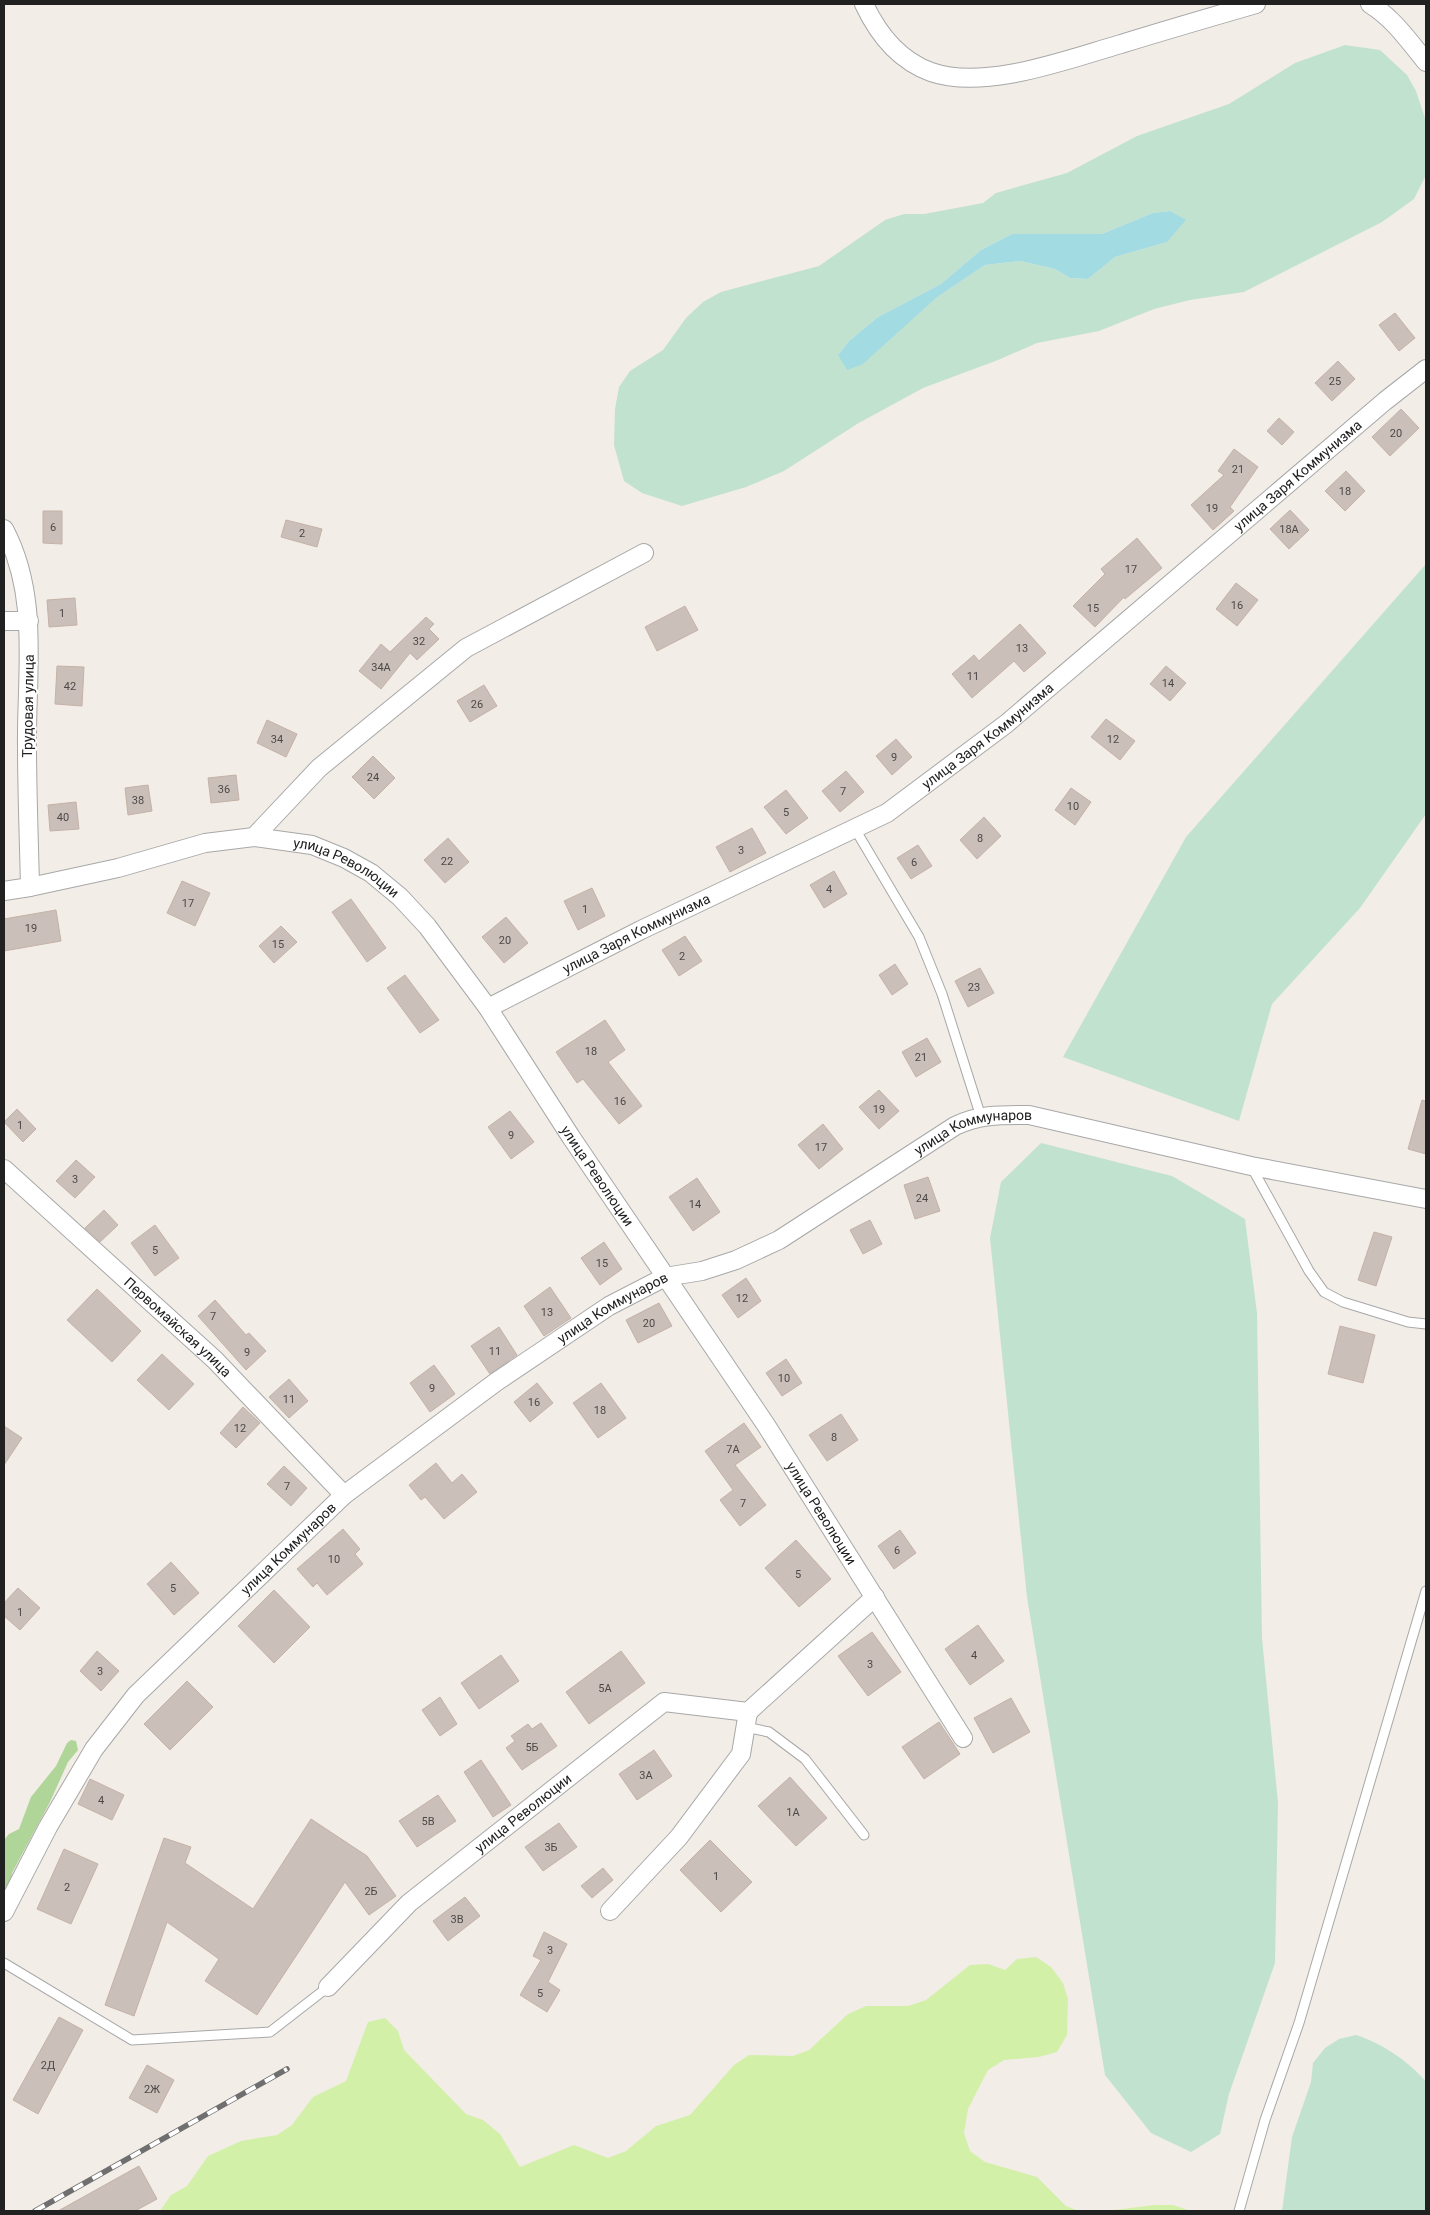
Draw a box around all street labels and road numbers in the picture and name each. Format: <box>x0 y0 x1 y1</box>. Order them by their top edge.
street label: улица Заря Коммунизма <box>1231 417 1365 534</box>
street label: Трудовая улица <box>19 654 37 758</box>
street label: улица Заря Коммунизма <box>919 679 1056 792</box>
street label: улица Революции <box>292 835 402 901</box>
street label: улица Заря Коммунизма <box>560 890 713 977</box>
street label: улица Коммунаров <box>911 1107 1032 1158</box>
street label: улица Революции <box>558 1123 637 1229</box>
street label: улица Коммунаров <box>554 1269 670 1347</box>
street label: Первомайская улица <box>121 1274 235 1380</box>
street label: улица Революции <box>783 1459 860 1567</box>
street label: улица Коммунаров <box>237 1499 339 1598</box>
street label: улица Революции <box>472 1770 574 1856</box>

